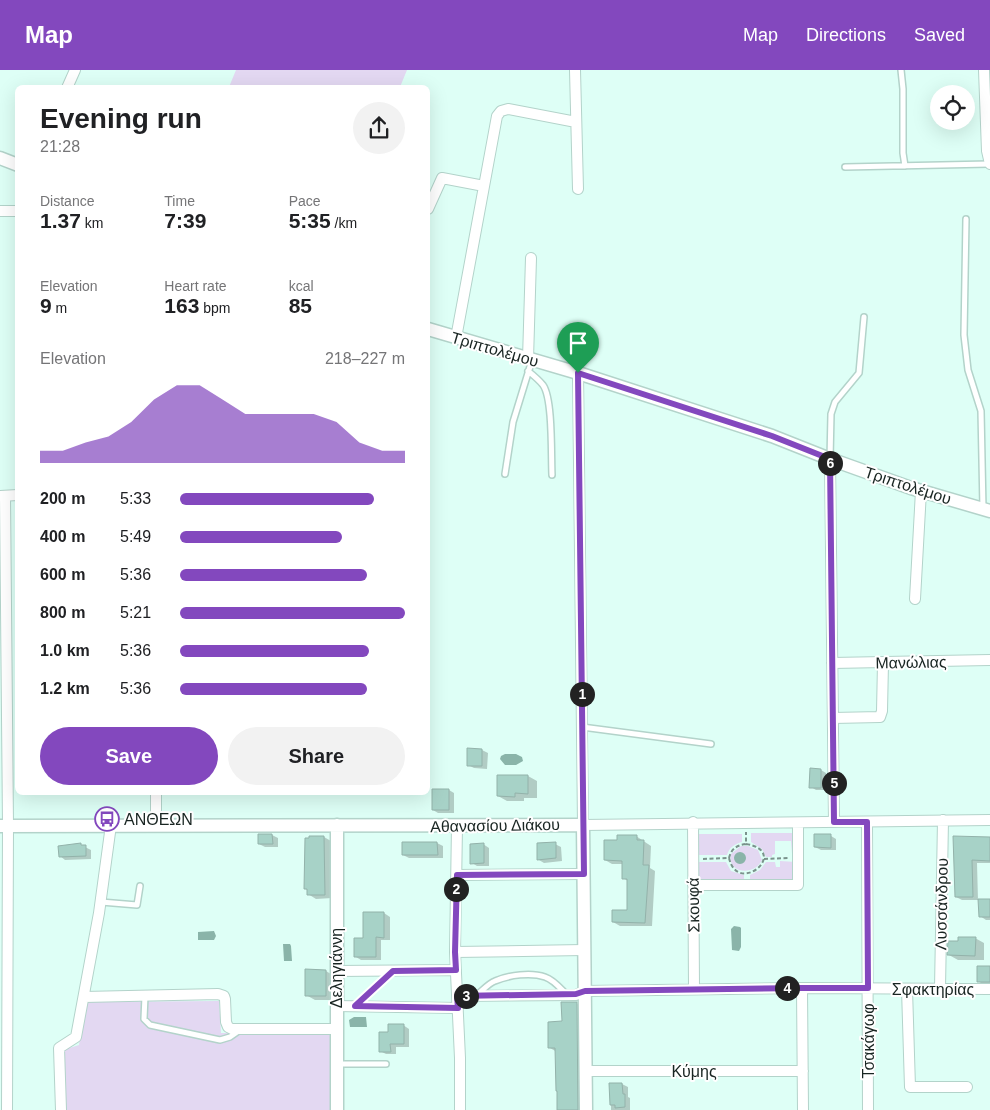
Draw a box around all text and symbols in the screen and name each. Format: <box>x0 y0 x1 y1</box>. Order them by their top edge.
text: Map <box>25 21 73 48</box>
text: Map <box>743 25 778 45</box>
text: Directions <box>806 25 886 45</box>
text: Saved <box>914 25 965 45</box>
map controls <box>930 85 975 130</box>
button: locate <box>930 85 975 130</box>
button: share <box>353 102 405 154</box>
text: Evening run <box>40 103 202 134</box>
text: 21:28 <box>40 138 80 155</box>
text: Distance <box>40 193 94 209</box>
text: Time <box>164 193 195 209</box>
text: Pace <box>289 193 321 209</box>
text: 1.37 <box>40 209 81 232</box>
text: 7:39 <box>164 209 206 232</box>
text: 5:35 <box>289 209 331 232</box>
text: km <box>81 215 103 231</box>
text: /km <box>331 215 357 231</box>
text: Elevation <box>40 278 98 294</box>
text: Heart rate <box>164 278 227 294</box>
text: kcal <box>289 278 314 294</box>
text: 9 <box>40 294 52 317</box>
text: 163 <box>164 294 199 317</box>
text: 85 <box>289 294 312 317</box>
text: m <box>52 300 67 316</box>
text: bpm <box>199 300 231 316</box>
pin <box>557 322 599 373</box>
street label: Τριπτολέμου <box>449 329 541 370</box>
icon: arrive <box>564 329 592 357</box>
text: Elevation <box>40 350 106 367</box>
text: 218–227 m <box>325 350 405 367</box>
pin: 6 <box>818 450 842 476</box>
text: 6 <box>827 455 834 471</box>
street label: Τριπτολέμου <box>862 463 953 507</box>
text: 200 m <box>40 490 85 507</box>
text: 5:33 <box>120 490 151 507</box>
text: 400 m <box>40 528 85 545</box>
text: 5:49 <box>120 528 151 545</box>
text: 600 m <box>40 566 85 583</box>
text: 5:36 <box>120 566 151 583</box>
text: 800 m <box>40 604 85 621</box>
text: 5:21 <box>120 604 151 621</box>
text: 1.0 km <box>40 642 90 659</box>
text: 5:36 <box>120 642 151 659</box>
street label: Μανώλιας <box>875 653 947 672</box>
text: 1.2 km <box>40 680 90 697</box>
text: 5:36 <box>120 680 151 697</box>
pin: 1 <box>570 682 594 706</box>
text: 1 <box>579 686 586 702</box>
button: Save <box>40 727 218 785</box>
button: Share <box>228 727 405 785</box>
pin: 5 <box>822 770 846 796</box>
text: 5 <box>831 775 838 791</box>
bus stop icon: ΑΝΘΕΩΝ <box>94 806 120 832</box>
place label: ΑΝΘΕΩΝ <box>124 811 193 828</box>
street label: Αθανασίου Διάκου <box>430 816 560 835</box>
street label: Λυσσάνδρου <box>932 858 951 950</box>
pin: 2 <box>444 876 468 902</box>
street label: Σκουφά <box>685 877 702 933</box>
text: 2 <box>453 881 460 897</box>
street label: Δεληγιάννη <box>328 928 345 1008</box>
pin: 4 <box>774 976 800 1000</box>
text: 4 <box>784 980 791 996</box>
street label: Σφακτηρίας <box>892 981 974 998</box>
pin: 3 <box>454 984 478 1008</box>
text: 3 <box>463 988 470 1004</box>
street label: Τσακάγωφ <box>860 1003 877 1079</box>
street label: Κύμης <box>671 1063 717 1080</box>

